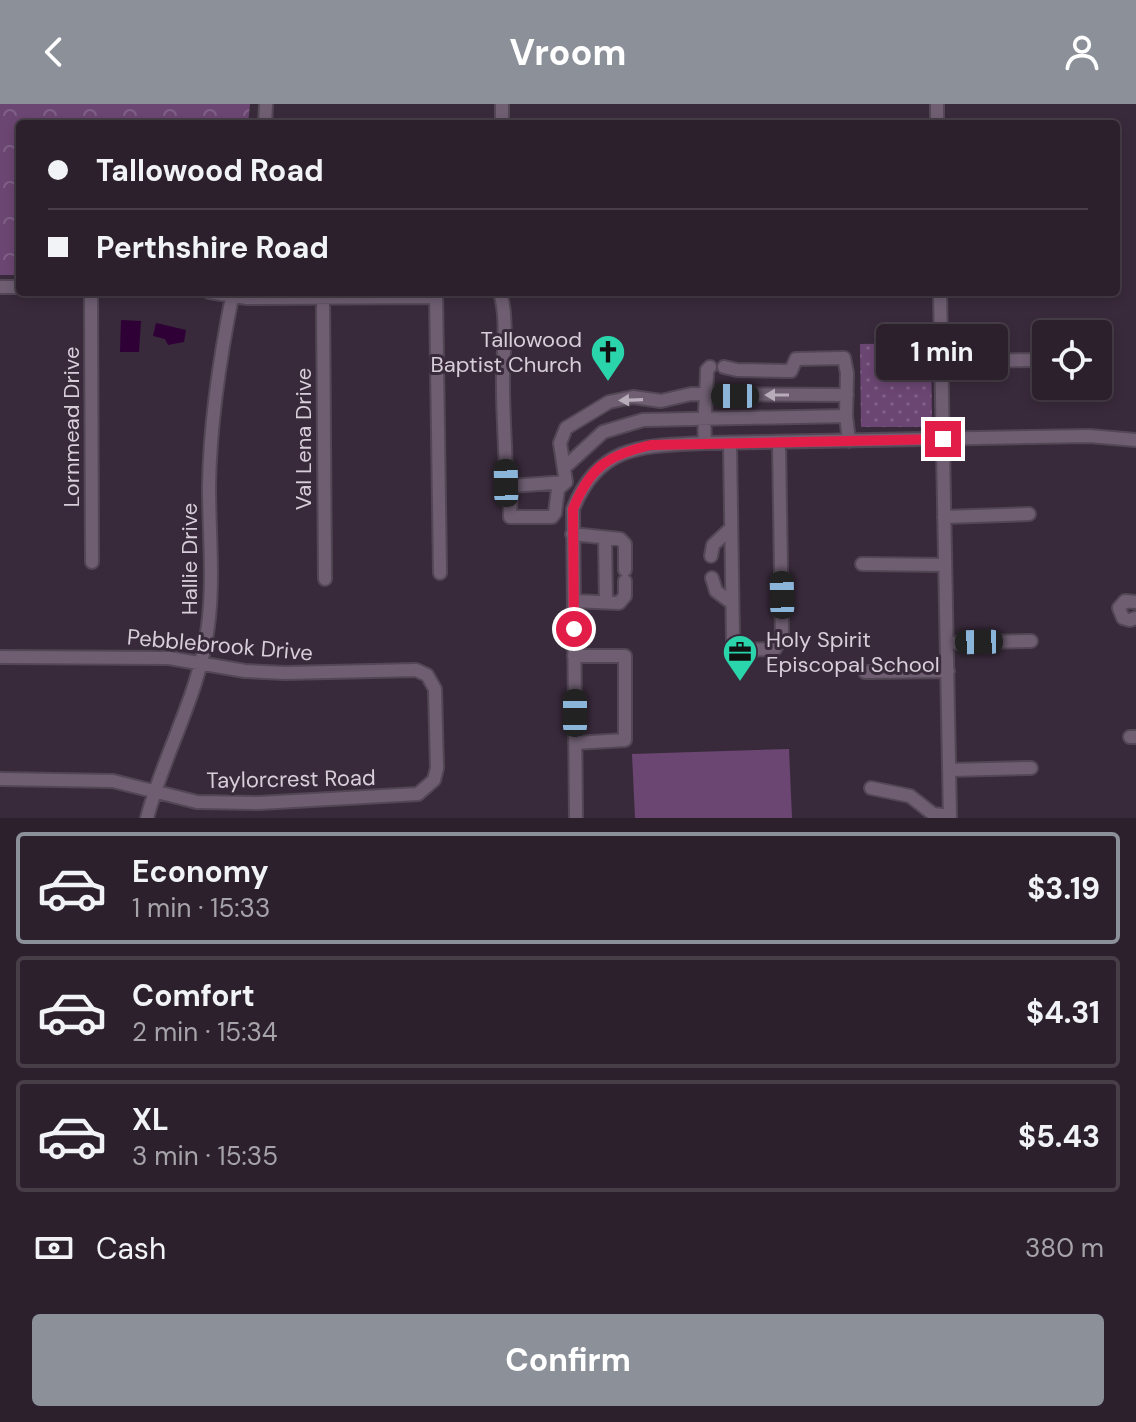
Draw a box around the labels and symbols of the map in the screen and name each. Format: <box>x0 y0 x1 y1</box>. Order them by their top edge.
callout: 1 min <box>877 323 1009 379</box>
place label: Tallowood Baptist Church <box>431 325 582 379</box>
church icon: Tallowood Baptist Church <box>589 333 627 383</box>
street label: Lornmead Drive <box>57 347 86 507</box>
street label: Val Lena Drive <box>289 368 318 510</box>
car <box>711 384 759 408</box>
one-way arrow <box>764 389 789 402</box>
one-way arrow <box>617 394 643 407</box>
route end <box>925 421 961 457</box>
car <box>494 459 518 507</box>
street label: Hallie Drive <box>175 503 204 615</box>
car <box>770 571 794 619</box>
route start <box>556 611 592 647</box>
street label: Pebblebrook Drive <box>126 622 314 668</box>
place label: Holy Spirit Episcopal School <box>766 625 940 679</box>
car <box>955 630 1003 654</box>
office icon: Holy Spirit Episcopal School <box>721 633 759 683</box>
car <box>563 689 587 737</box>
street label: Taylorcrest Road <box>206 763 376 795</box>

